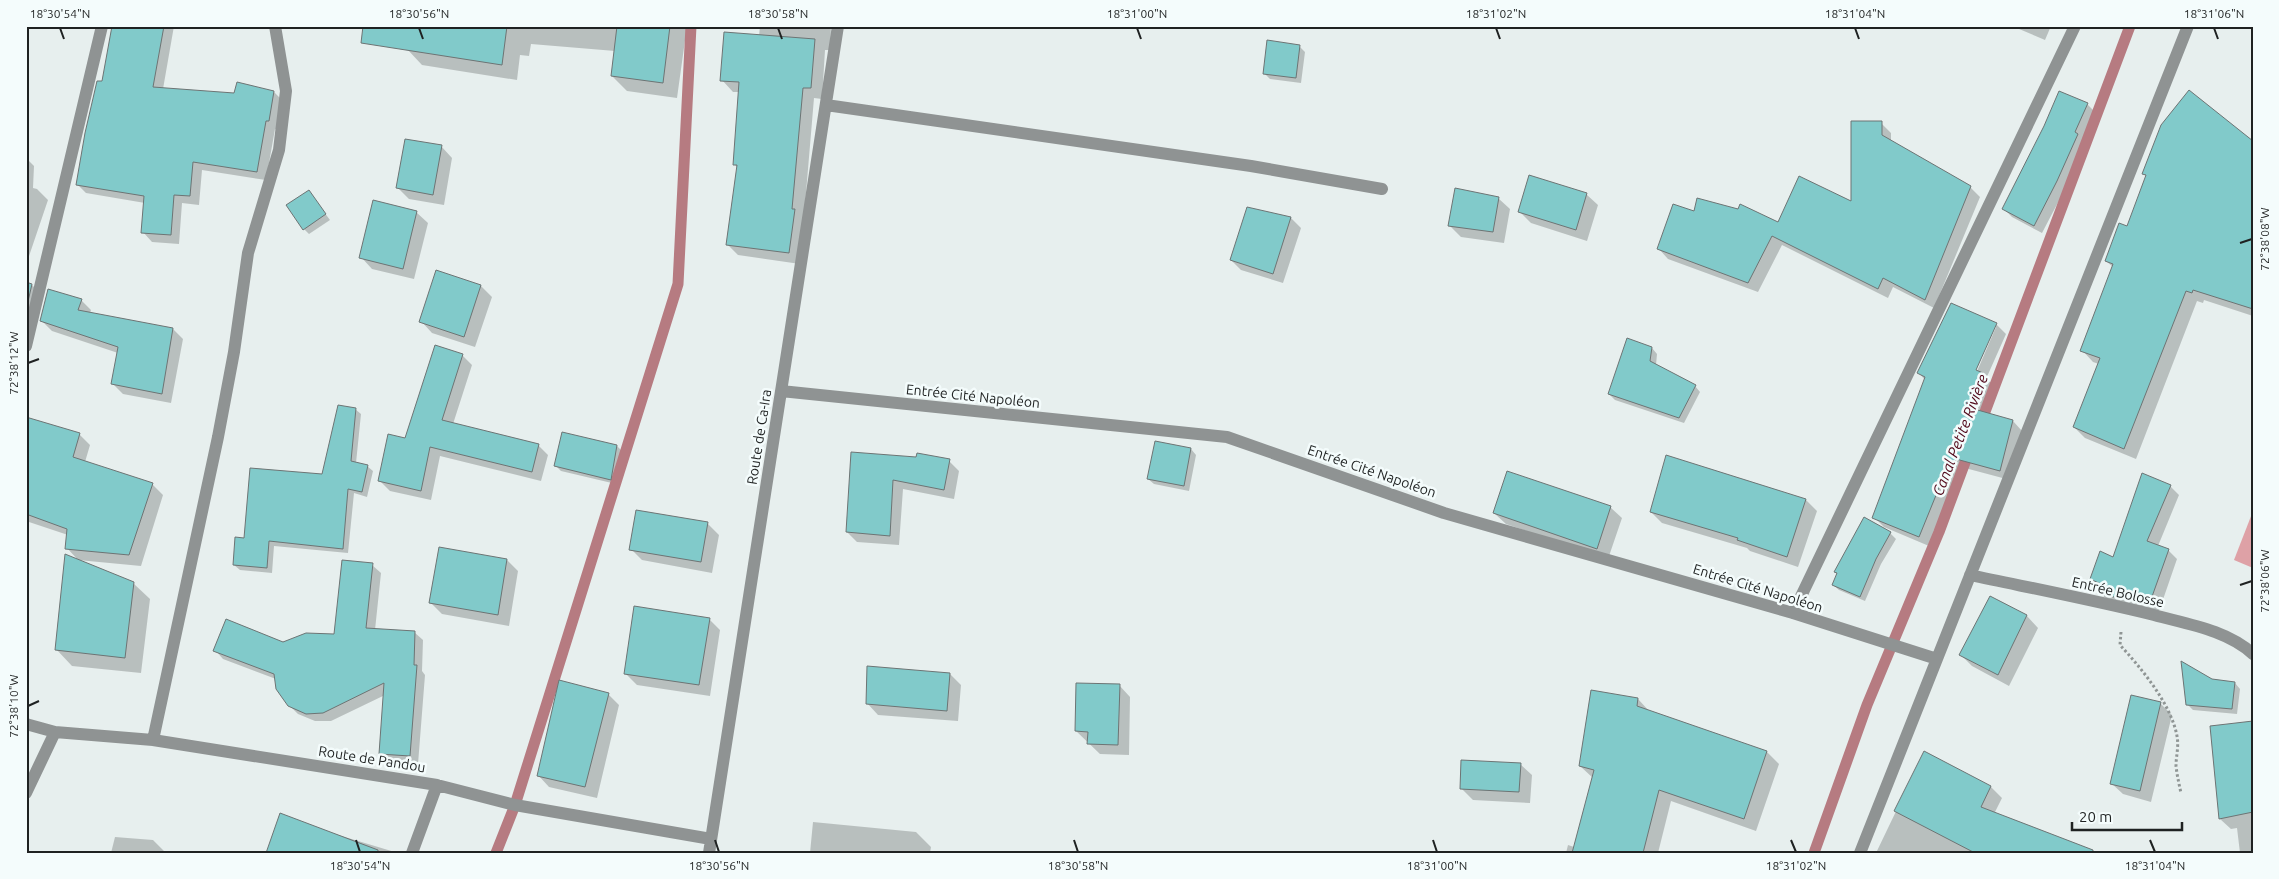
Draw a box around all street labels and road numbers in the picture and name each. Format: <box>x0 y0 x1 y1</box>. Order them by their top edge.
street label: Entrée Cité Napoléon <box>905 381 1041 411</box>
street label: Route de Ca-Ira <box>744 388 774 486</box>
street label: Entrée Cité Napoléon <box>1306 441 1438 501</box>
street label: Entrée Cité Napoléon <box>1691 561 1825 615</box>
street label: Entrée Bolosse <box>2070 574 2166 610</box>
street label: Route de Pandou <box>317 743 427 775</box>

